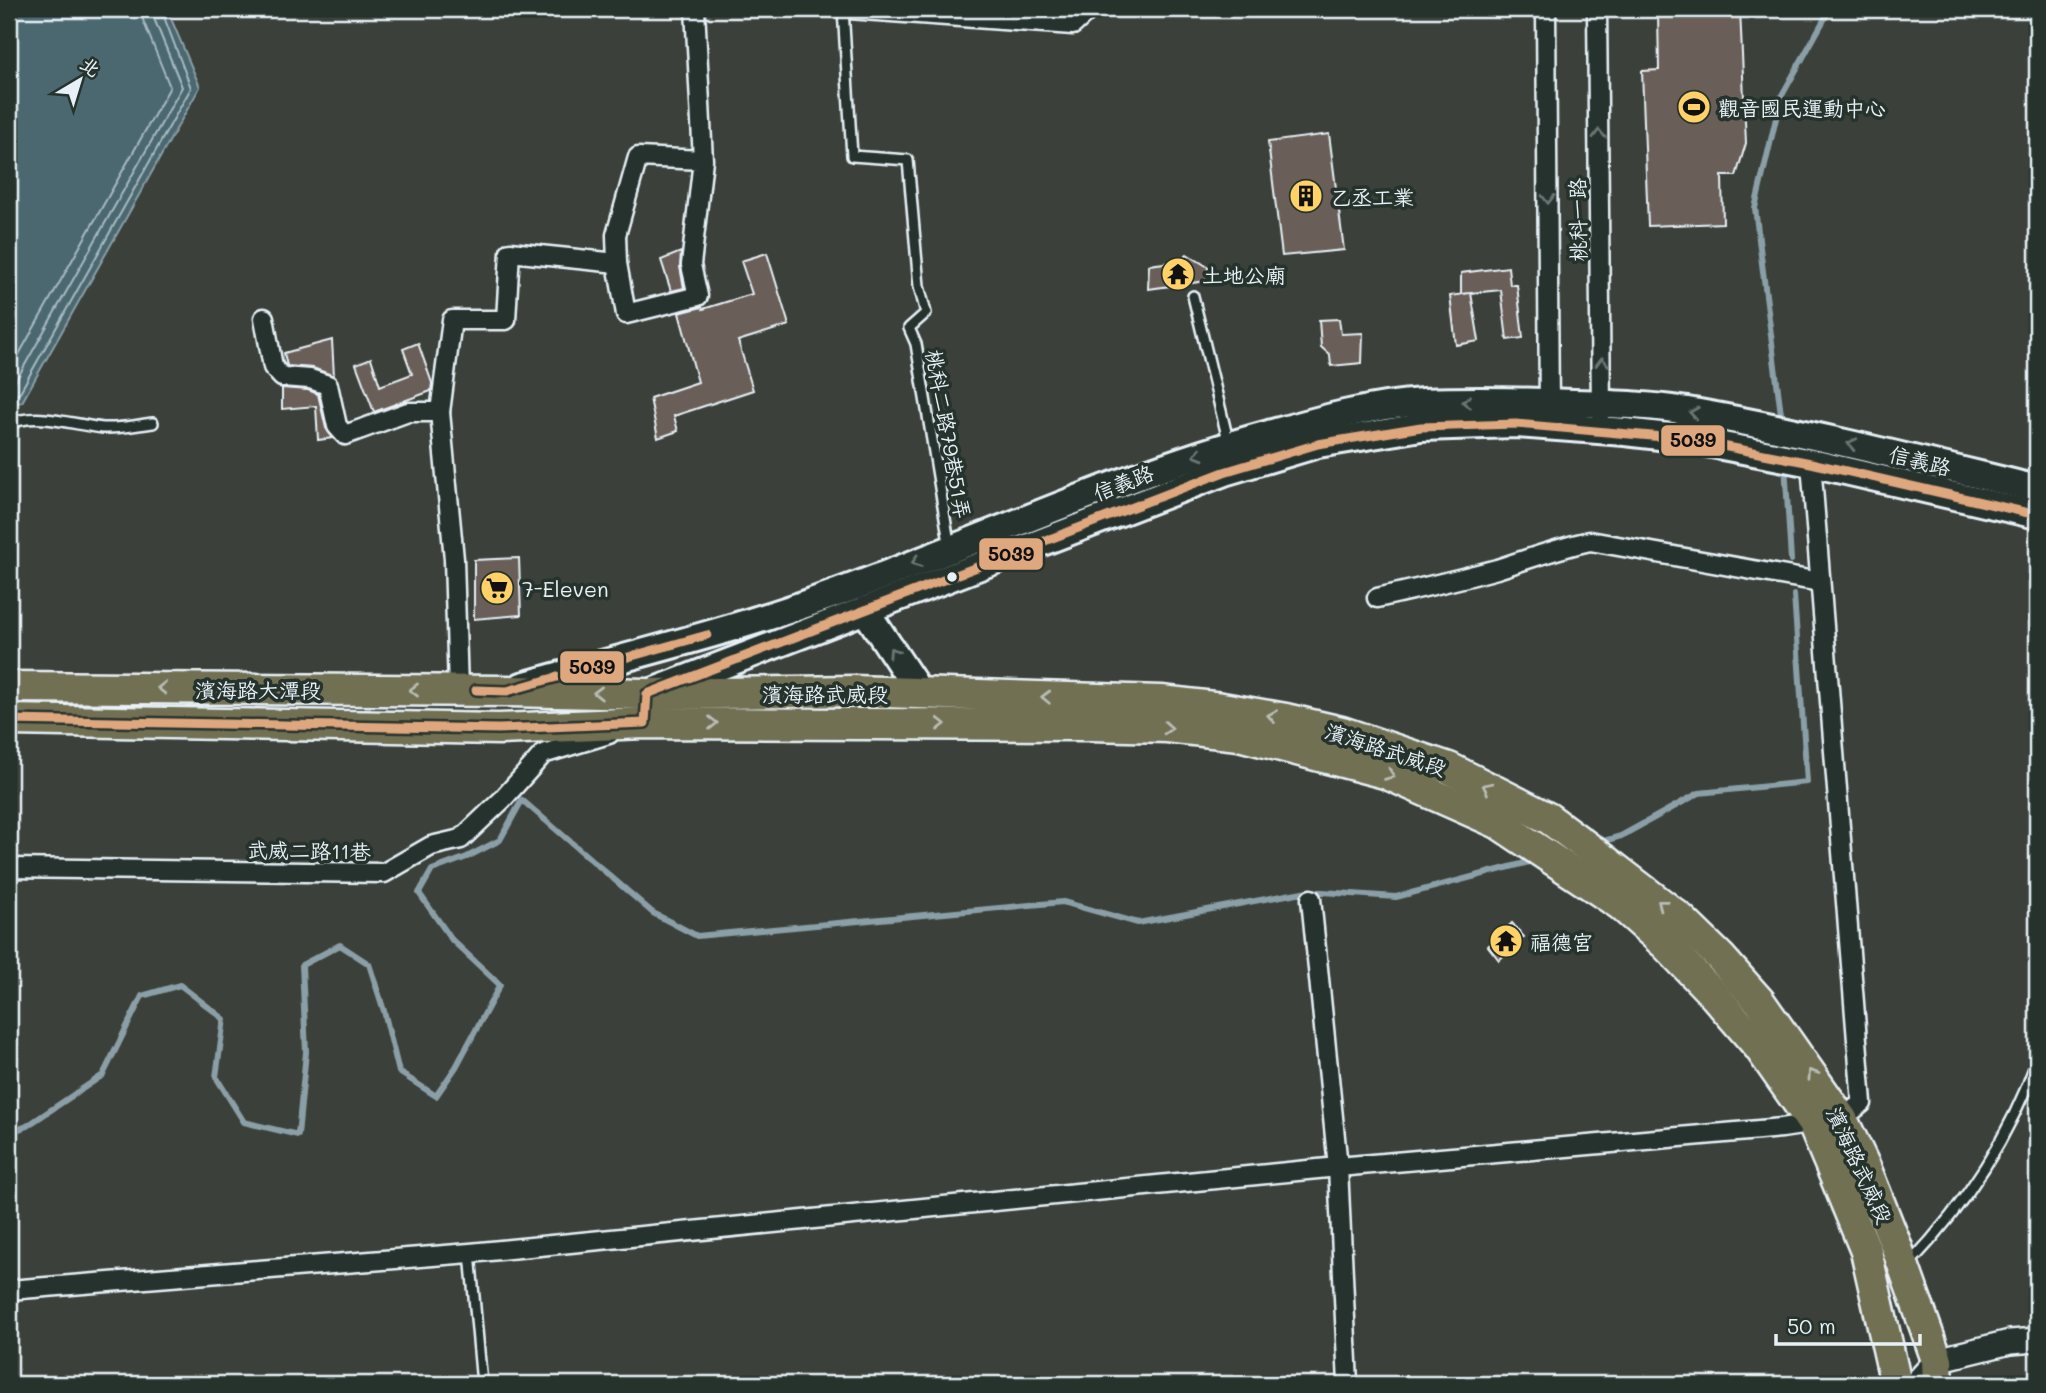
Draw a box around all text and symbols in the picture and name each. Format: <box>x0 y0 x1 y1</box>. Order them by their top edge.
north arrow <box>46 46 116 116</box>
text: 北 <box>76 51 106 82</box>
sports icon: 觀音國民運動中心 <box>1675 88 1713 126</box>
place label: 觀音國民運動中心 <box>1718 94 1886 121</box>
one-way arrow <box>1591 128 1607 139</box>
building icon: 乙丞工業 <box>1287 177 1325 215</box>
street label: 桃科一路 <box>1563 178 1591 262</box>
place label: 乙丞工業 <box>1330 183 1414 210</box>
one-way arrow <box>1540 195 1556 205</box>
temple icon: 土地公廟 <box>1159 255 1197 293</box>
place label: 土地公廟 <box>1202 261 1286 288</box>
street label: 桃科二路79巷51弄 <box>921 347 977 521</box>
one-way arrow <box>1594 356 1610 366</box>
one-way arrow <box>1462 394 1472 410</box>
one-way arrow <box>1688 405 1700 420</box>
line badge: 5039 <box>1660 424 1726 457</box>
text: 5039 <box>1670 427 1717 452</box>
one-way arrow <box>1846 438 1858 453</box>
street label: 信義路 <box>1886 439 1954 481</box>
one-way arrow <box>1192 447 1204 461</box>
street label: 信義路 <box>1089 458 1157 506</box>
line badge: 5039 <box>978 537 1044 571</box>
text: 5039 <box>988 541 1035 566</box>
one-way arrow <box>911 554 923 568</box>
supermarket icon: 7-Eleven <box>478 569 516 607</box>
unlabelled marker <box>945 570 959 584</box>
place label: 7-Eleven <box>522 575 609 602</box>
one-way arrow <box>888 646 901 659</box>
line badge: 5039 <box>559 650 625 684</box>
text: 5039 <box>569 654 616 679</box>
street label: 濱海路大潭段 <box>195 676 321 703</box>
one-way arrow <box>156 680 167 696</box>
street label: 濱海路武威段 <box>762 680 888 707</box>
one-way arrow <box>408 682 419 698</box>
one-way arrow <box>592 685 603 700</box>
one-way arrow <box>1040 690 1051 705</box>
one-way arrow <box>1266 709 1278 724</box>
one-way arrow <box>708 716 719 731</box>
one-way arrow <box>936 716 946 732</box>
street label: 濱海路武威段 <box>1322 717 1450 781</box>
one-way arrow <box>1163 720 1174 735</box>
one-way arrow <box>1383 767 1395 781</box>
one-way arrow <box>1482 782 1495 796</box>
street label: 武威二路11巷 <box>247 835 371 865</box>
one-way arrow <box>1657 900 1670 913</box>
temple icon: 福德宮 <box>1487 922 1525 960</box>
place label: 福德宮 <box>1530 928 1593 955</box>
one-way arrow <box>1808 1069 1820 1082</box>
street label: 濱海路武威段 <box>1821 1102 1899 1228</box>
scale bar <box>1776 1302 1920 1346</box>
text: 50 m <box>1787 1312 1836 1339</box>

